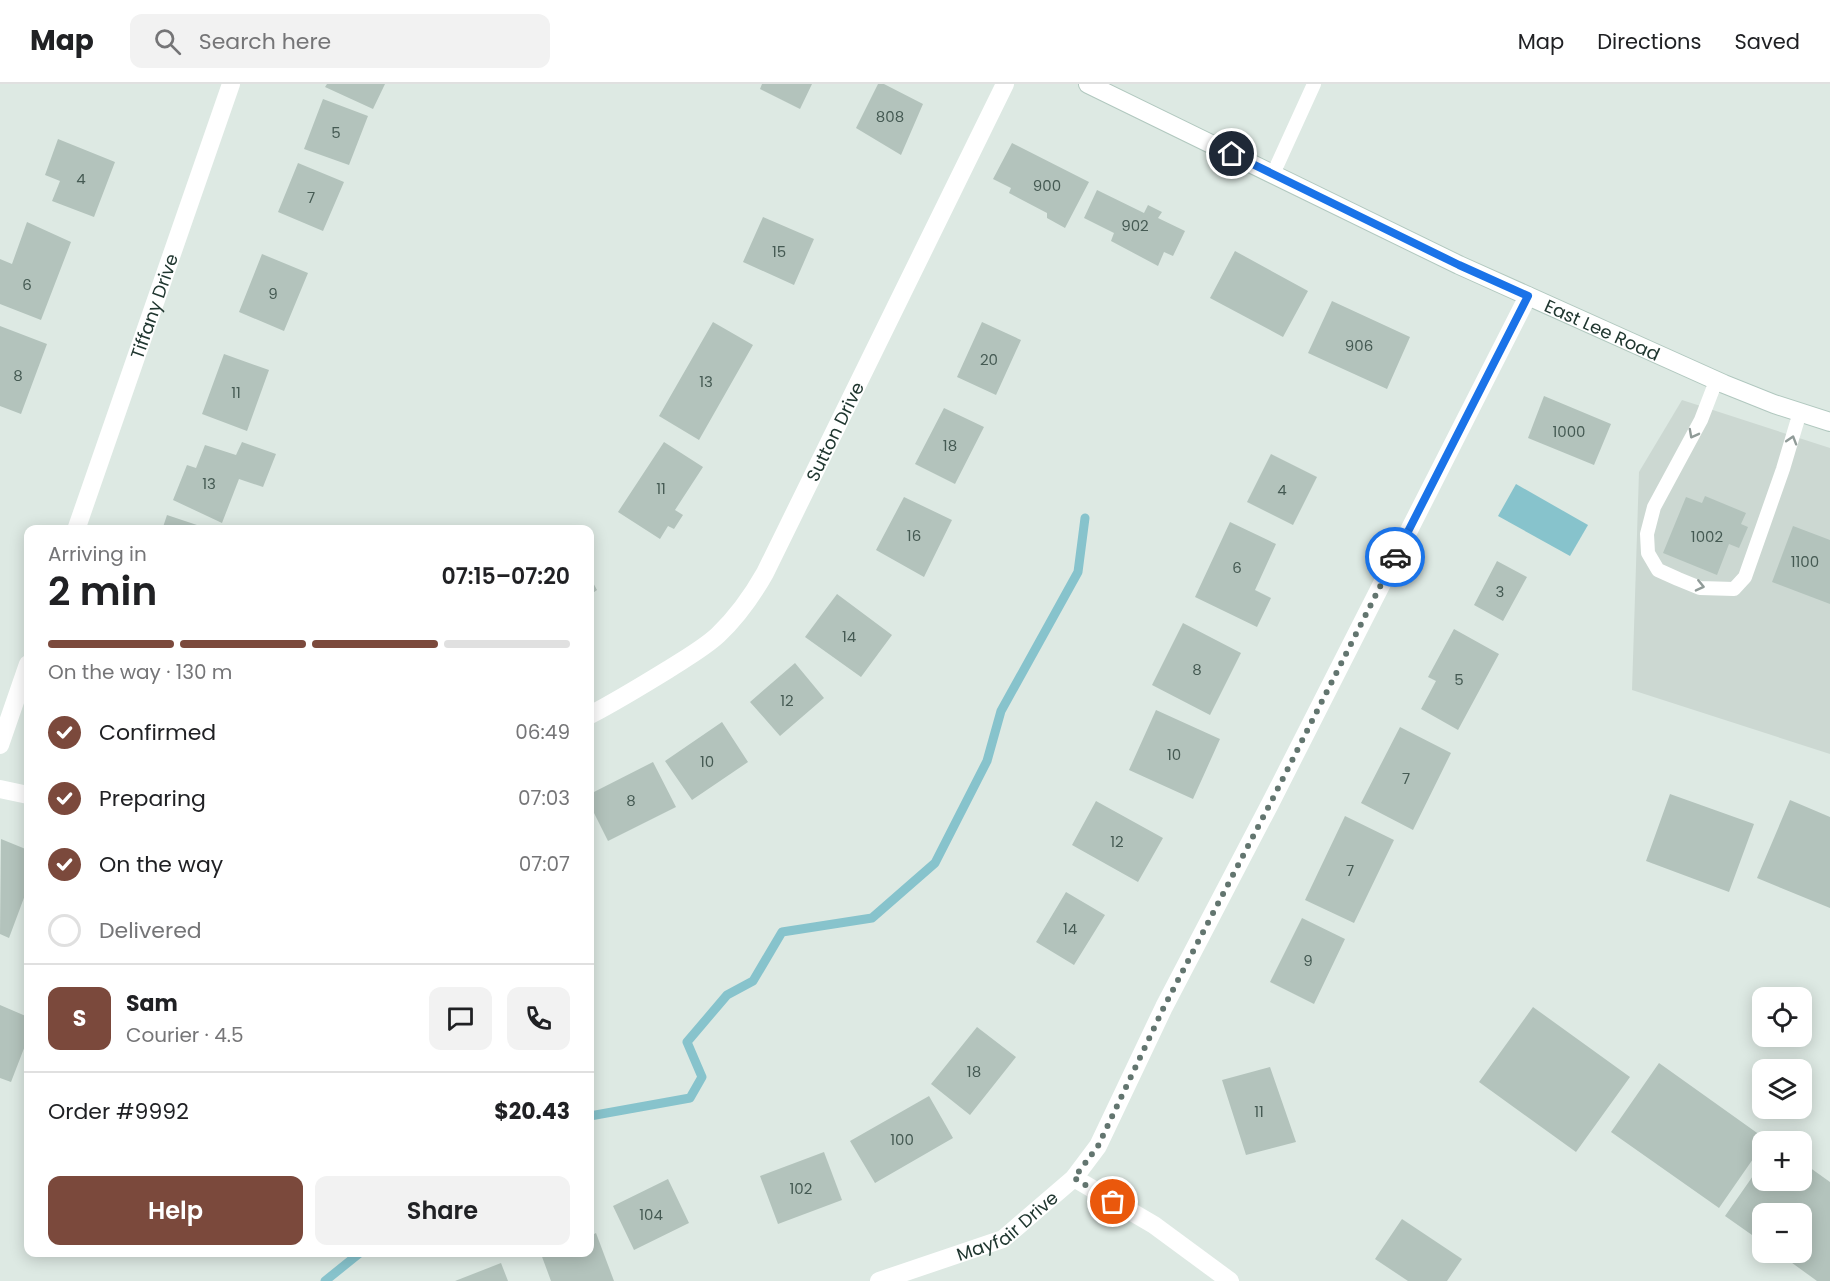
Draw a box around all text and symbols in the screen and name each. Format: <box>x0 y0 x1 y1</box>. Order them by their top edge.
search box <box>130 14 550 68</box>
text: Map <box>30 21 94 60</box>
icon: search <box>151 25 184 58</box>
text: Search here <box>199 26 331 57</box>
text: Map <box>1518 27 1564 56</box>
text: Directions <box>1597 27 1701 56</box>
text: Saved <box>1734 27 1800 56</box>
house number: 808 <box>876 106 904 127</box>
house number: 5 <box>331 122 341 143</box>
pin <box>1206 128 1257 179</box>
icon: home <box>1215 137 1248 170</box>
house number: 4 <box>76 168 86 189</box>
house number: 900 <box>1033 175 1061 196</box>
house number: 7 <box>307 187 315 208</box>
house number: 902 <box>1121 215 1149 236</box>
house number: 15 <box>772 241 786 262</box>
street label: Tiffany Drive <box>124 250 184 362</box>
house number: 6 <box>22 274 32 295</box>
house number: 9 <box>268 283 278 304</box>
street label: East Lee Road <box>1541 293 1664 366</box>
house number: 906 <box>1345 335 1373 356</box>
house number: 20 <box>980 349 998 370</box>
house number: 8 <box>13 365 23 386</box>
house number: 13 <box>699 371 713 392</box>
street label: Sutton Drive <box>799 377 870 485</box>
house number: 11 <box>231 382 241 403</box>
house number: 1000 <box>1552 421 1586 442</box>
one-way arrow <box>1689 428 1700 438</box>
house number: 18 <box>943 435 957 456</box>
one-way arrow <box>1784 435 1797 446</box>
house number: 13 <box>202 473 216 494</box>
house number: 11 <box>656 478 666 499</box>
house number: 4 <box>1277 479 1287 500</box>
house number: 16 <box>907 525 921 546</box>
house number: 1002 <box>1691 526 1723 547</box>
courier <box>1365 527 1425 587</box>
text: Arriving in <box>48 540 147 568</box>
icon: car <box>1379 541 1412 574</box>
house number: 1100 <box>1791 551 1819 572</box>
house number: 6 <box>1232 557 1242 578</box>
text: 07:15–07:20 <box>441 561 570 592</box>
text: 2 min <box>48 564 157 619</box>
one-way arrow <box>1695 579 1705 592</box>
house number: 3 <box>1496 581 1504 602</box>
house number: 14 <box>842 626 856 647</box>
text: On the way · 130 m <box>48 658 232 686</box>
house number: 8 <box>1192 659 1202 680</box>
house number: 5 <box>1454 669 1464 690</box>
house number: 12 <box>780 690 794 711</box>
icon: check <box>48 716 81 749</box>
text: Confirmed <box>99 717 216 748</box>
text: 06:49 <box>515 718 570 746</box>
house number: 10 <box>1167 744 1181 765</box>
house number: 10 <box>700 751 714 772</box>
house number: 7 <box>1402 768 1410 789</box>
icon: check <box>48 782 81 815</box>
text: Preparing <box>99 783 206 814</box>
text: 07:03 <box>518 784 570 812</box>
house number: 8 <box>626 790 636 811</box>
house number: 12 <box>1110 831 1124 852</box>
icon: check <box>48 848 81 881</box>
text: On the way <box>99 849 223 880</box>
text: 07:07 <box>519 850 570 878</box>
house number: 7 <box>1346 860 1354 881</box>
text: Delivered <box>99 915 202 946</box>
house number: 14 <box>1063 918 1077 939</box>
house number: 9 <box>1303 950 1313 971</box>
button: chat <box>429 987 492 1050</box>
button: phone <box>507 987 570 1050</box>
map controls <box>1752 987 1812 1263</box>
button: locate <box>1752 987 1812 1047</box>
text: Sam <box>126 988 178 1019</box>
text: S <box>73 1003 86 1034</box>
text: Courier · 4.5 <box>126 1021 244 1049</box>
button: layers <box>1752 1059 1812 1119</box>
house number: 18 <box>967 1061 981 1082</box>
text: Order #9992 <box>48 1096 189 1127</box>
text: $20.43 <box>494 1096 570 1127</box>
house number: 11 <box>1254 1101 1264 1122</box>
house number: 100 <box>890 1129 914 1150</box>
button: + <box>1752 1131 1812 1191</box>
button: Help <box>48 1176 303 1245</box>
button: Share <box>315 1176 570 1245</box>
pin <box>1087 1176 1138 1227</box>
house number: 102 <box>790 1178 812 1199</box>
street label: Mayfair Drive <box>953 1185 1063 1266</box>
icon: bag <box>1096 1185 1129 1218</box>
button: − <box>1752 1203 1812 1263</box>
house number: 104 <box>639 1204 663 1225</box>

